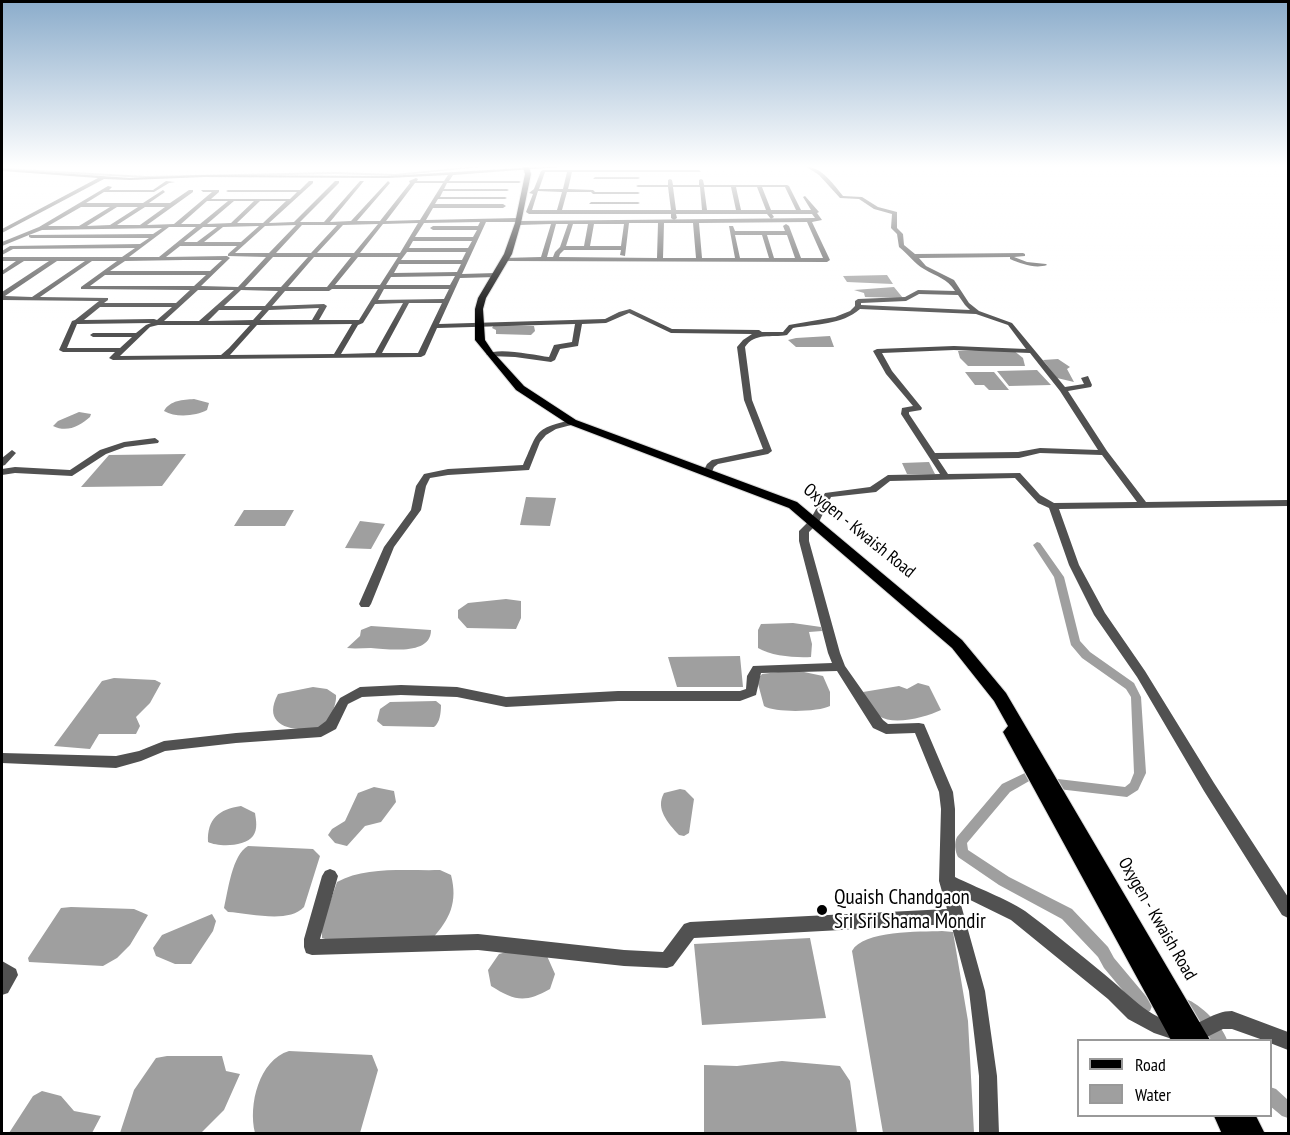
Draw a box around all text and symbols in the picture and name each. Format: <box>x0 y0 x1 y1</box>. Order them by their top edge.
street label: Oxygen - Kwaish Road <box>799 479 919 583</box>
street label: Oxygen - Kwaish Road <box>1113 854 1201 984</box>
place label: Quaish Chandgaon Sri Sri Shama Mondir <box>834 885 986 935</box>
marker: Quaish Chandgaon Sri Sri Shama Mondir <box>815 903 829 917</box>
legend <box>1077 1039 1272 1117</box>
text: Road <box>1135 1053 1166 1076</box>
text: Water <box>1135 1083 1171 1106</box>

